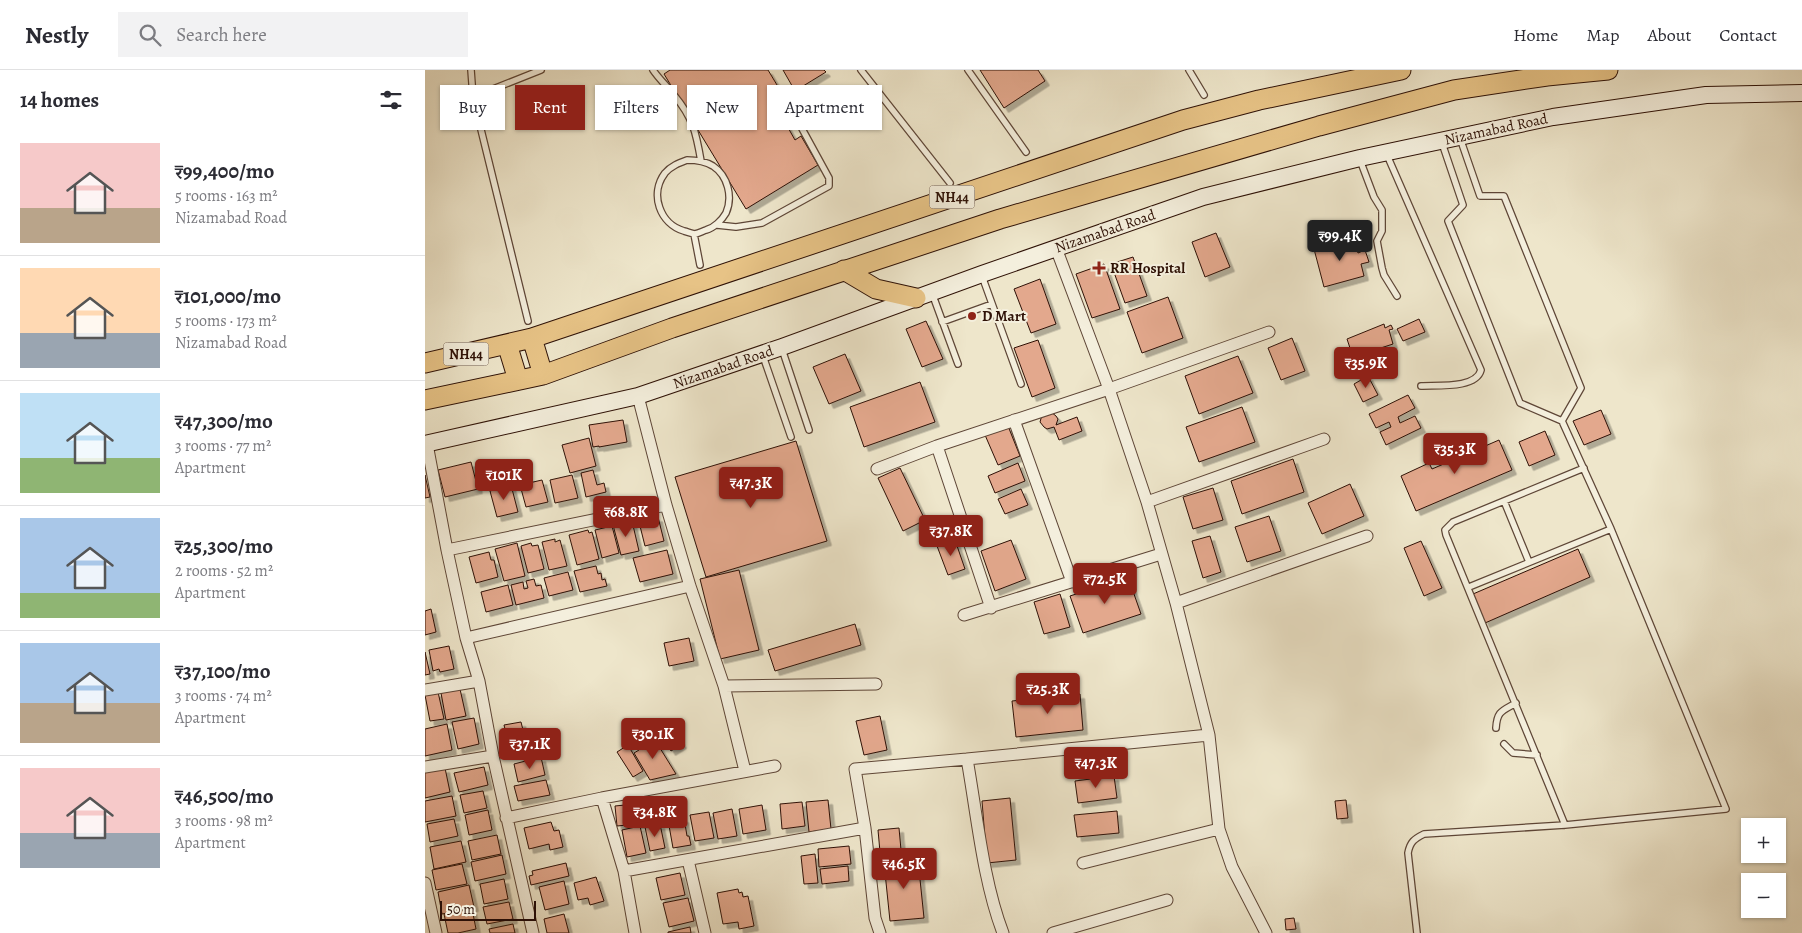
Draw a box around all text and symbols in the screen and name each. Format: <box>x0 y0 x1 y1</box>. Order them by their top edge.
search box <box>118 12 468 57</box>
text: Nestly <box>25 19 88 51</box>
icon: search <box>136 21 164 49</box>
text: Search here <box>176 22 267 48</box>
text: Home <box>1513 23 1558 47</box>
text: Map <box>1586 23 1619 47</box>
text: About <box>1647 23 1691 47</box>
text: Contact <box>1719 23 1777 47</box>
chip: Buy <box>440 85 505 130</box>
chip: Rent <box>515 85 585 130</box>
chip: Filters <box>595 85 677 130</box>
chip: New <box>687 85 757 130</box>
chip: Apartment <box>767 85 882 130</box>
text: 14 homes <box>20 86 99 114</box>
icon: filters <box>377 86 405 114</box>
street label: Nizamabad Road <box>1443 108 1550 150</box>
text: ₹99,400/mo <box>175 157 274 185</box>
icon: home <box>60 163 120 223</box>
text: 5 rooms · 163 m² <box>175 185 277 207</box>
road number: NH44 <box>929 185 975 208</box>
street label: Nizamabad Road <box>1052 204 1159 258</box>
text: Nizamabad Road <box>175 207 287 229</box>
pin: ₹99.4K <box>1299 220 1381 262</box>
text: ₹99.4K <box>1318 225 1362 247</box>
place label: RR Hospital <box>1110 258 1185 278</box>
marker: RR Hospital <box>1092 261 1106 275</box>
text: ₹101,000/mo <box>175 282 281 310</box>
icon: home <box>60 288 120 348</box>
place label: D Mart <box>982 306 1026 326</box>
text: 5 rooms · 173 m² <box>175 310 277 332</box>
marker: D Mart <box>966 310 978 322</box>
text: Nizamabad Road <box>175 332 287 354</box>
street label: Nizamabad Road <box>670 340 777 394</box>
road number: NH44 <box>443 342 489 366</box>
pin: ₹35.9K <box>1325 346 1407 389</box>
text: ₹35.9K <box>1345 352 1387 374</box>
text: ₹47,300/mo <box>175 407 273 435</box>
icon: home <box>60 413 120 473</box>
pin: ₹35.3K <box>1414 432 1496 475</box>
text: 3 rooms · 77 m² <box>175 435 271 457</box>
text: ₹35.3K <box>1434 438 1476 460</box>
text: Apartment <box>175 457 246 479</box>
pin: ₹101K <box>469 458 539 501</box>
text: ₹101K <box>486 464 522 486</box>
pin: ₹47.3K <box>710 466 792 509</box>
text: ₹47.3K <box>730 472 772 494</box>
pin: ₹68.8K <box>585 496 667 538</box>
text: ₹68.8K <box>604 501 648 523</box>
pin: ₹37.8K <box>910 514 992 557</box>
text: ₹37.8K <box>930 520 972 542</box>
text: ₹25,300/mo <box>175 532 273 560</box>
icon: home <box>60 538 120 598</box>
text: 2 rooms · 52 m² <box>175 560 273 582</box>
pin: ₹72.5K <box>1064 562 1146 605</box>
text: ₹72.5K <box>1084 568 1126 590</box>
text: Apartment <box>175 582 246 604</box>
text: ₹37,100/mo <box>175 657 271 685</box>
icon: home <box>60 663 120 723</box>
pin: ₹25.3K <box>1007 672 1089 715</box>
text: ₹25.3K <box>1027 678 1069 700</box>
text: 3 rooms · 74 m² <box>175 685 272 707</box>
text: Apartment <box>175 707 246 729</box>
pin: ₹30.1K <box>612 718 694 760</box>
text: ₹30.1K <box>632 723 674 745</box>
pin: ₹37.1K <box>489 728 571 770</box>
text: ₹37.1K <box>510 733 550 755</box>
pin: ₹47.3K <box>1055 746 1137 789</box>
text: ₹47.3K <box>1075 752 1117 774</box>
text: ₹46,500/mo <box>175 782 274 810</box>
icon: home <box>60 788 120 848</box>
pin: ₹34.8K <box>614 796 696 838</box>
text: ₹34.8K <box>634 801 676 823</box>
text: 3 rooms · 98 m² <box>175 810 273 832</box>
map controls <box>1741 818 1786 918</box>
button: + <box>1741 818 1786 863</box>
text: Apartment <box>175 832 246 854</box>
pin: ₹46.5K <box>863 848 945 890</box>
text: ₹46.5K <box>883 853 925 875</box>
button: − <box>1741 873 1786 918</box>
scale bar <box>440 898 536 921</box>
text: 50 m <box>447 900 475 919</box>

